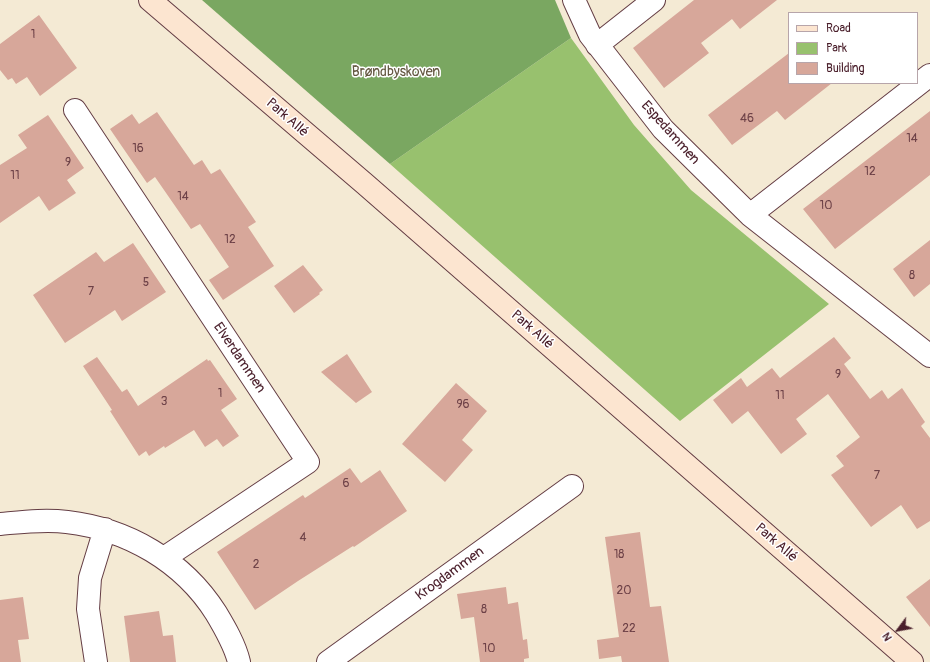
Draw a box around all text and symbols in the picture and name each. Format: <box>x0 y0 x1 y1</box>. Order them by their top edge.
legend <box>788 12 918 84</box>
text: Road <box>826 21 851 36</box>
house number: 1 <box>31 28 35 42</box>
text: Park <box>826 41 847 56</box>
text: Building <box>826 61 865 76</box>
park label: Brøndbyskoven <box>352 64 440 80</box>
street label: Park Allé <box>262 95 312 141</box>
street label: Espedammen <box>637 98 703 168</box>
house number: 46 <box>740 112 754 126</box>
house number: 14 <box>906 132 918 146</box>
house number: 16 <box>132 142 144 156</box>
house number: 9 <box>65 156 71 170</box>
house number: 12 <box>864 165 876 179</box>
house number: 11 <box>10 169 20 183</box>
house number: 14 <box>177 190 189 204</box>
house number: 10 <box>820 199 832 213</box>
house number: 12 <box>224 233 236 247</box>
house number: 8 <box>909 269 915 283</box>
house number: 5 <box>143 276 149 290</box>
house number: 7 <box>88 285 94 299</box>
street label: Park Allé <box>507 307 557 353</box>
street label: Elverdammen <box>209 320 269 396</box>
house number: 9 <box>835 368 841 382</box>
house number: 1 <box>218 387 222 401</box>
house number: 11 <box>775 389 785 403</box>
house number: 3 <box>161 395 167 409</box>
house number: 96 <box>456 398 470 412</box>
house number: 7 <box>874 469 880 483</box>
house number: 6 <box>343 477 349 491</box>
street label: Park Allé <box>751 520 801 566</box>
house number: 4 <box>300 531 306 545</box>
street label: Krogdammen <box>412 544 488 604</box>
house number: 18 <box>614 548 624 562</box>
house number: 2 <box>253 558 259 572</box>
house number: 20 <box>617 584 631 598</box>
house number: 8 <box>481 603 487 617</box>
north arrow <box>878 610 918 650</box>
house number: 22 <box>622 622 636 636</box>
text: N <box>880 630 895 643</box>
house number: 10 <box>483 642 495 656</box>

